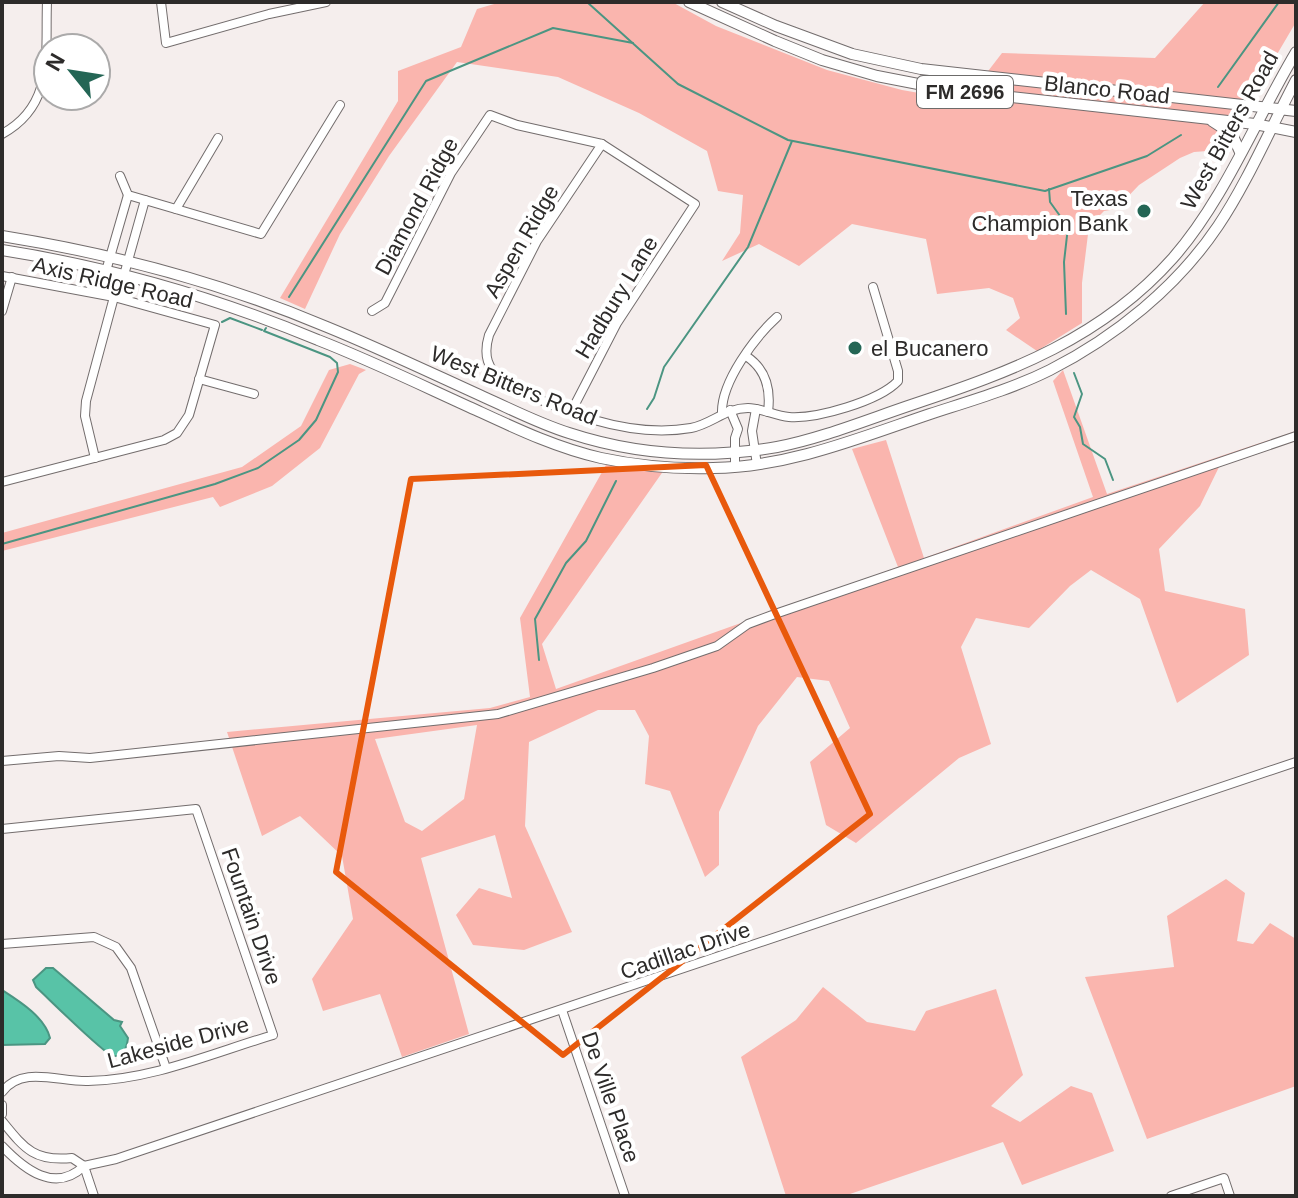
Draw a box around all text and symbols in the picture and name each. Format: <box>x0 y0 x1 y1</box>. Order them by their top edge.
north arrow <box>32 32 112 112</box>
street label: West Bitters Road <box>1176 47 1283 214</box>
text: N <box>40 49 70 75</box>
street label: Blanco Road <box>1043 70 1171 109</box>
road number: FM 2696 <box>917 76 1013 108</box>
street label: Diamond Ridge <box>370 133 463 279</box>
street label: Aspen Ridge <box>479 180 564 302</box>
place label: Texas Champion Bank <box>971 186 1129 236</box>
marker: Texas Champion Bank <box>1135 202 1153 220</box>
street label: Hadbury Lane <box>570 232 663 363</box>
street label: Axis Ridge Road <box>30 252 196 313</box>
place label: el Bucanero <box>871 336 988 361</box>
marker: el Bucanero <box>846 339 864 357</box>
street label: West Bitters Road <box>427 341 601 430</box>
street label: Fountain Drive <box>216 844 287 988</box>
street label: Cadillac Drive <box>617 917 753 984</box>
street label: Lakeside Drive <box>105 1012 252 1073</box>
street label: De Ville Place <box>576 1029 645 1166</box>

